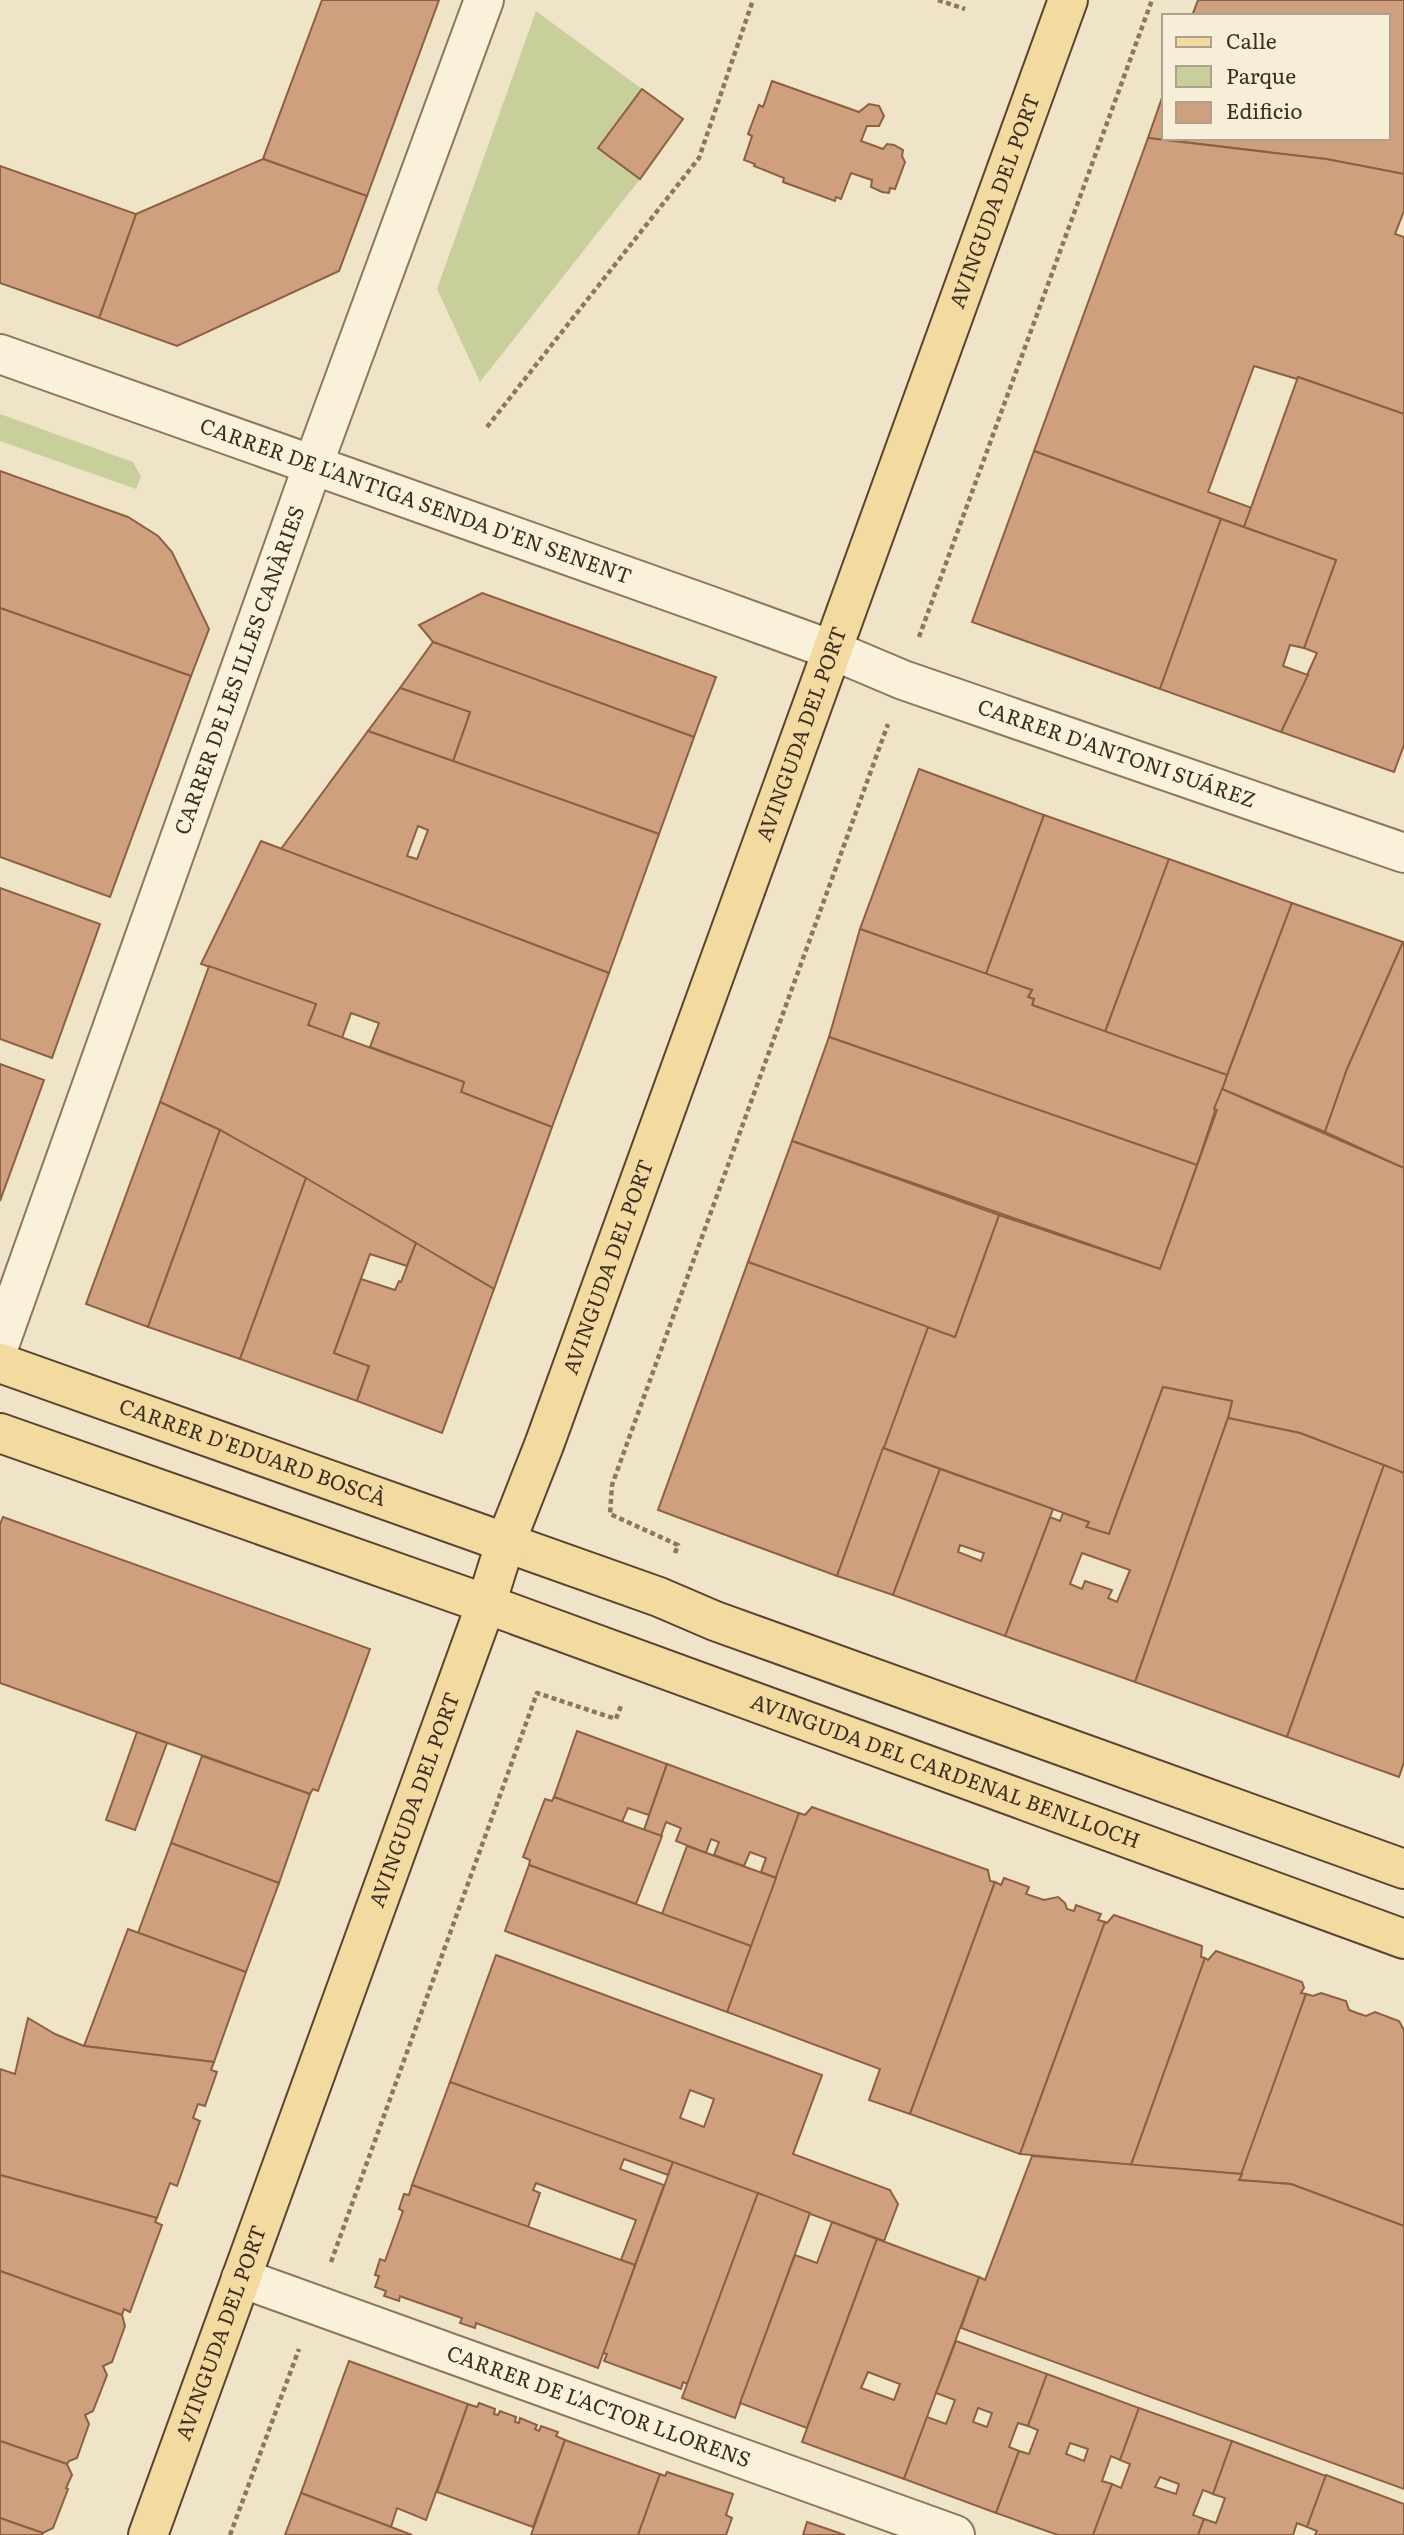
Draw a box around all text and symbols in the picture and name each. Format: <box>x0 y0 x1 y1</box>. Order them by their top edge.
legend <box>1162 14 1390 140</box>
text: Calle <box>1226 24 1277 55</box>
text: Parque <box>1226 59 1296 90</box>
street label: AVINGUDA DEL PORT <box>940 88 1046 312</box>
text: Edificio <box>1226 94 1302 125</box>
street label: CARRER DE L'ANTIGA SENDA D'EN SENENT <box>196 408 637 590</box>
street label: CARRER DE LES ILLES CANÀRIES <box>165 501 310 838</box>
street label: AVINGUDA DEL PORT <box>746 621 853 845</box>
street label: CARRER D'ANTONI SUÁREZ <box>974 689 1260 814</box>
street label: AVINGUDA DEL PORT <box>553 1154 659 1378</box>
street label: CARRER D'EDUARD BOSCÀ <box>116 1389 392 1512</box>
street label: AVINGUDA DEL CARDENAL BENLLOCH <box>747 1684 1145 1854</box>
street label: AVINGUDA DEL PORT <box>359 1687 466 1911</box>
street label: AVINGUDA DEL PORT <box>166 2220 272 2444</box>
street label: CARRER DE L'ACTOR LLORENS <box>443 2335 756 2473</box>

